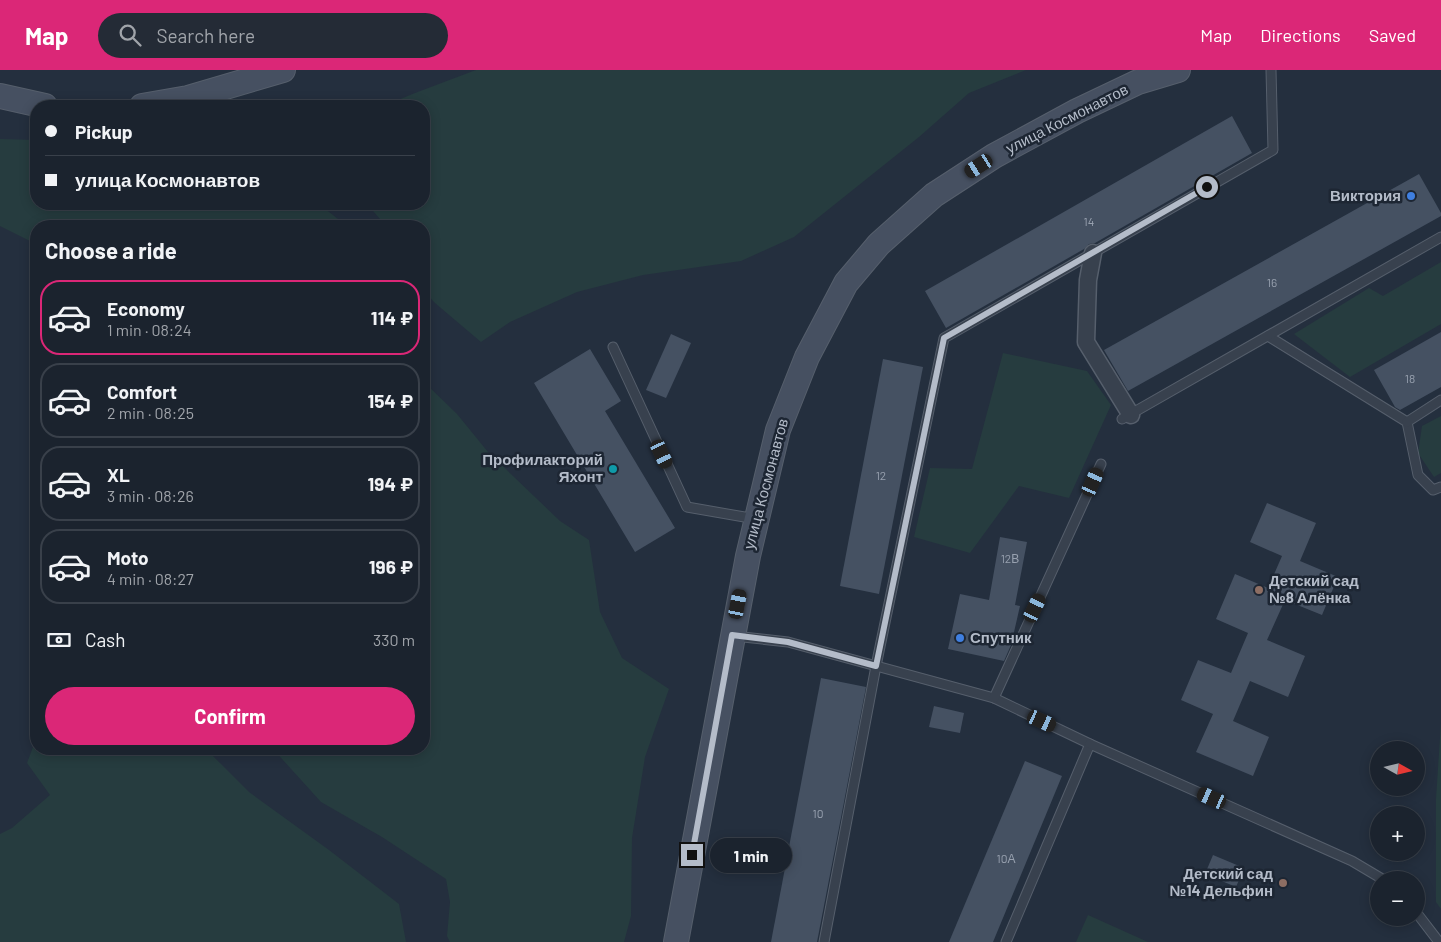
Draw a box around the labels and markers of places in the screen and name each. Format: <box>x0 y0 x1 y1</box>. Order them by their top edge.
place label: Виктория <box>1330 186 1401 204</box>
marker: Виктория <box>1405 190 1417 202</box>
place label: Профилакторий Яхонт <box>482 450 603 485</box>
marker: Профилакторий Яхонт <box>607 463 619 475</box>
place label: Детский сад №8 Алёнка <box>1269 571 1359 606</box>
marker: Детский сад №8 Алёнка <box>1253 584 1265 596</box>
place label: Спутник <box>970 628 1032 646</box>
marker: Спутник <box>954 632 966 644</box>
place label: Детский сад №14 Дельфин <box>1170 864 1273 899</box>
marker: Детский сад №14 Дельфин <box>1277 877 1289 889</box>

